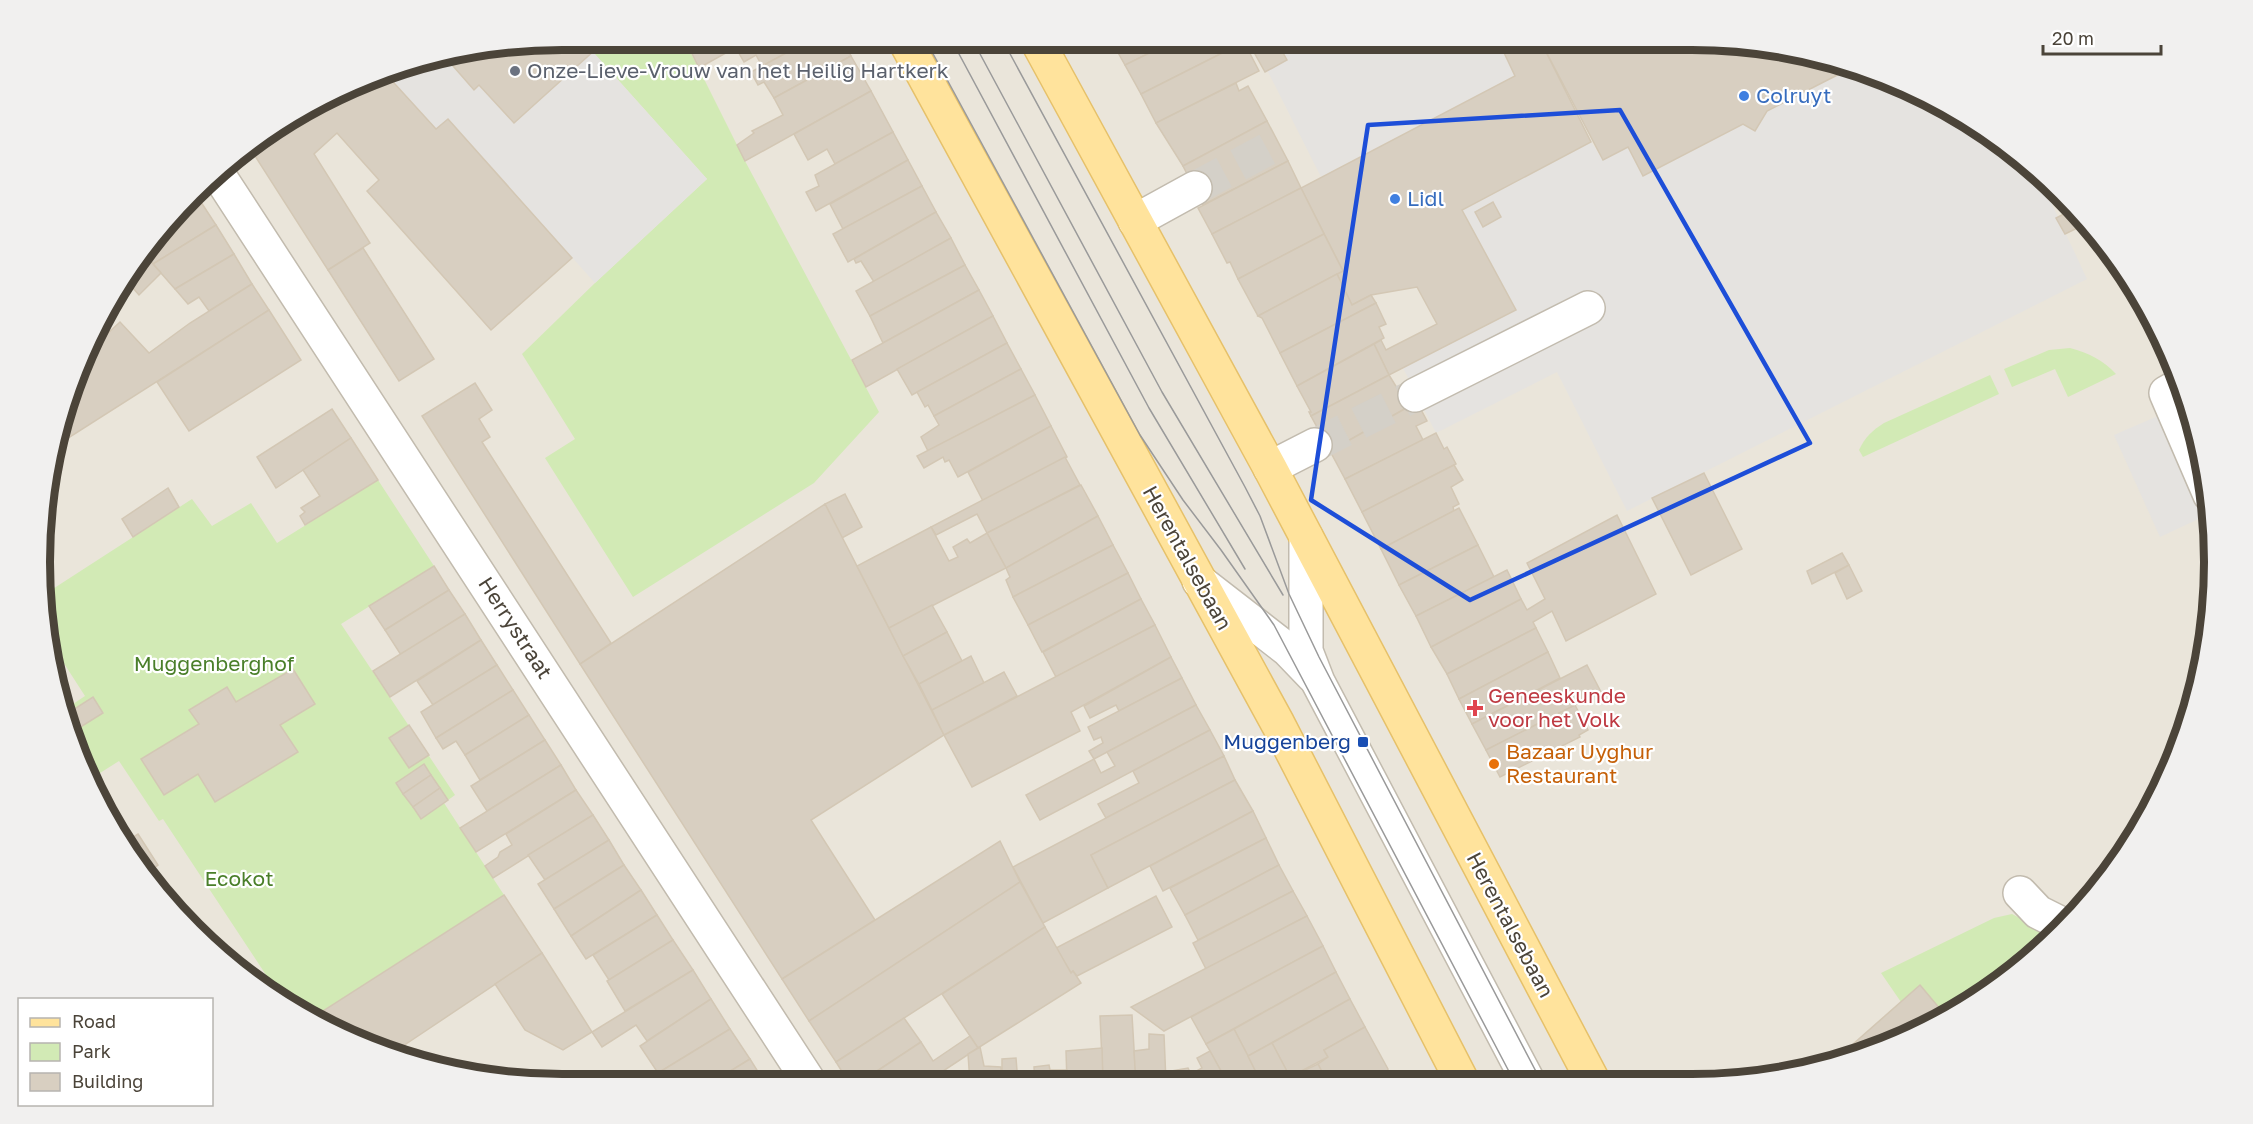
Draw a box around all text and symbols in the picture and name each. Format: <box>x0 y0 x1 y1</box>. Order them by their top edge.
scale bar <box>2043 18 2162 56</box>
text: 20 m <box>2052 27 2094 49</box>
place label: Onze-Lieve-Vrouw van het Heilig Hartkerk <box>527 57 949 83</box>
marker: Onze-Lieve-Vrouw van het Heilig Hartkerk <box>508 64 522 78</box>
place label: Colruyt <box>1756 82 1831 108</box>
marker: Colruyt <box>1737 89 1751 103</box>
place label: Lidl <box>1407 185 1444 211</box>
marker: Lidl <box>1388 192 1402 206</box>
street label: Herentalsebaan <box>1138 481 1238 634</box>
street label: Herrystraat <box>473 572 558 683</box>
park label: Muggenberghof <box>134 650 295 676</box>
place label: Geneeskunde voor het Volk <box>1488 682 1626 732</box>
marker: Geneeskunde voor het Volk <box>1466 699 1484 717</box>
place label: Muggenberg <box>1223 728 1351 754</box>
marker: Muggenberg <box>1356 735 1370 749</box>
place label: Bazaar Uyghur Restaurant <box>1506 738 1653 788</box>
marker: Bazaar Uyghur Restaurant <box>1487 757 1501 771</box>
street label: Herentalsebaan <box>1462 847 1560 1002</box>
park label: Ecokot <box>204 865 274 891</box>
legend <box>18 998 213 1106</box>
text: Road <box>72 1010 116 1032</box>
text: Park <box>72 1040 111 1062</box>
text: Building <box>72 1070 143 1092</box>

